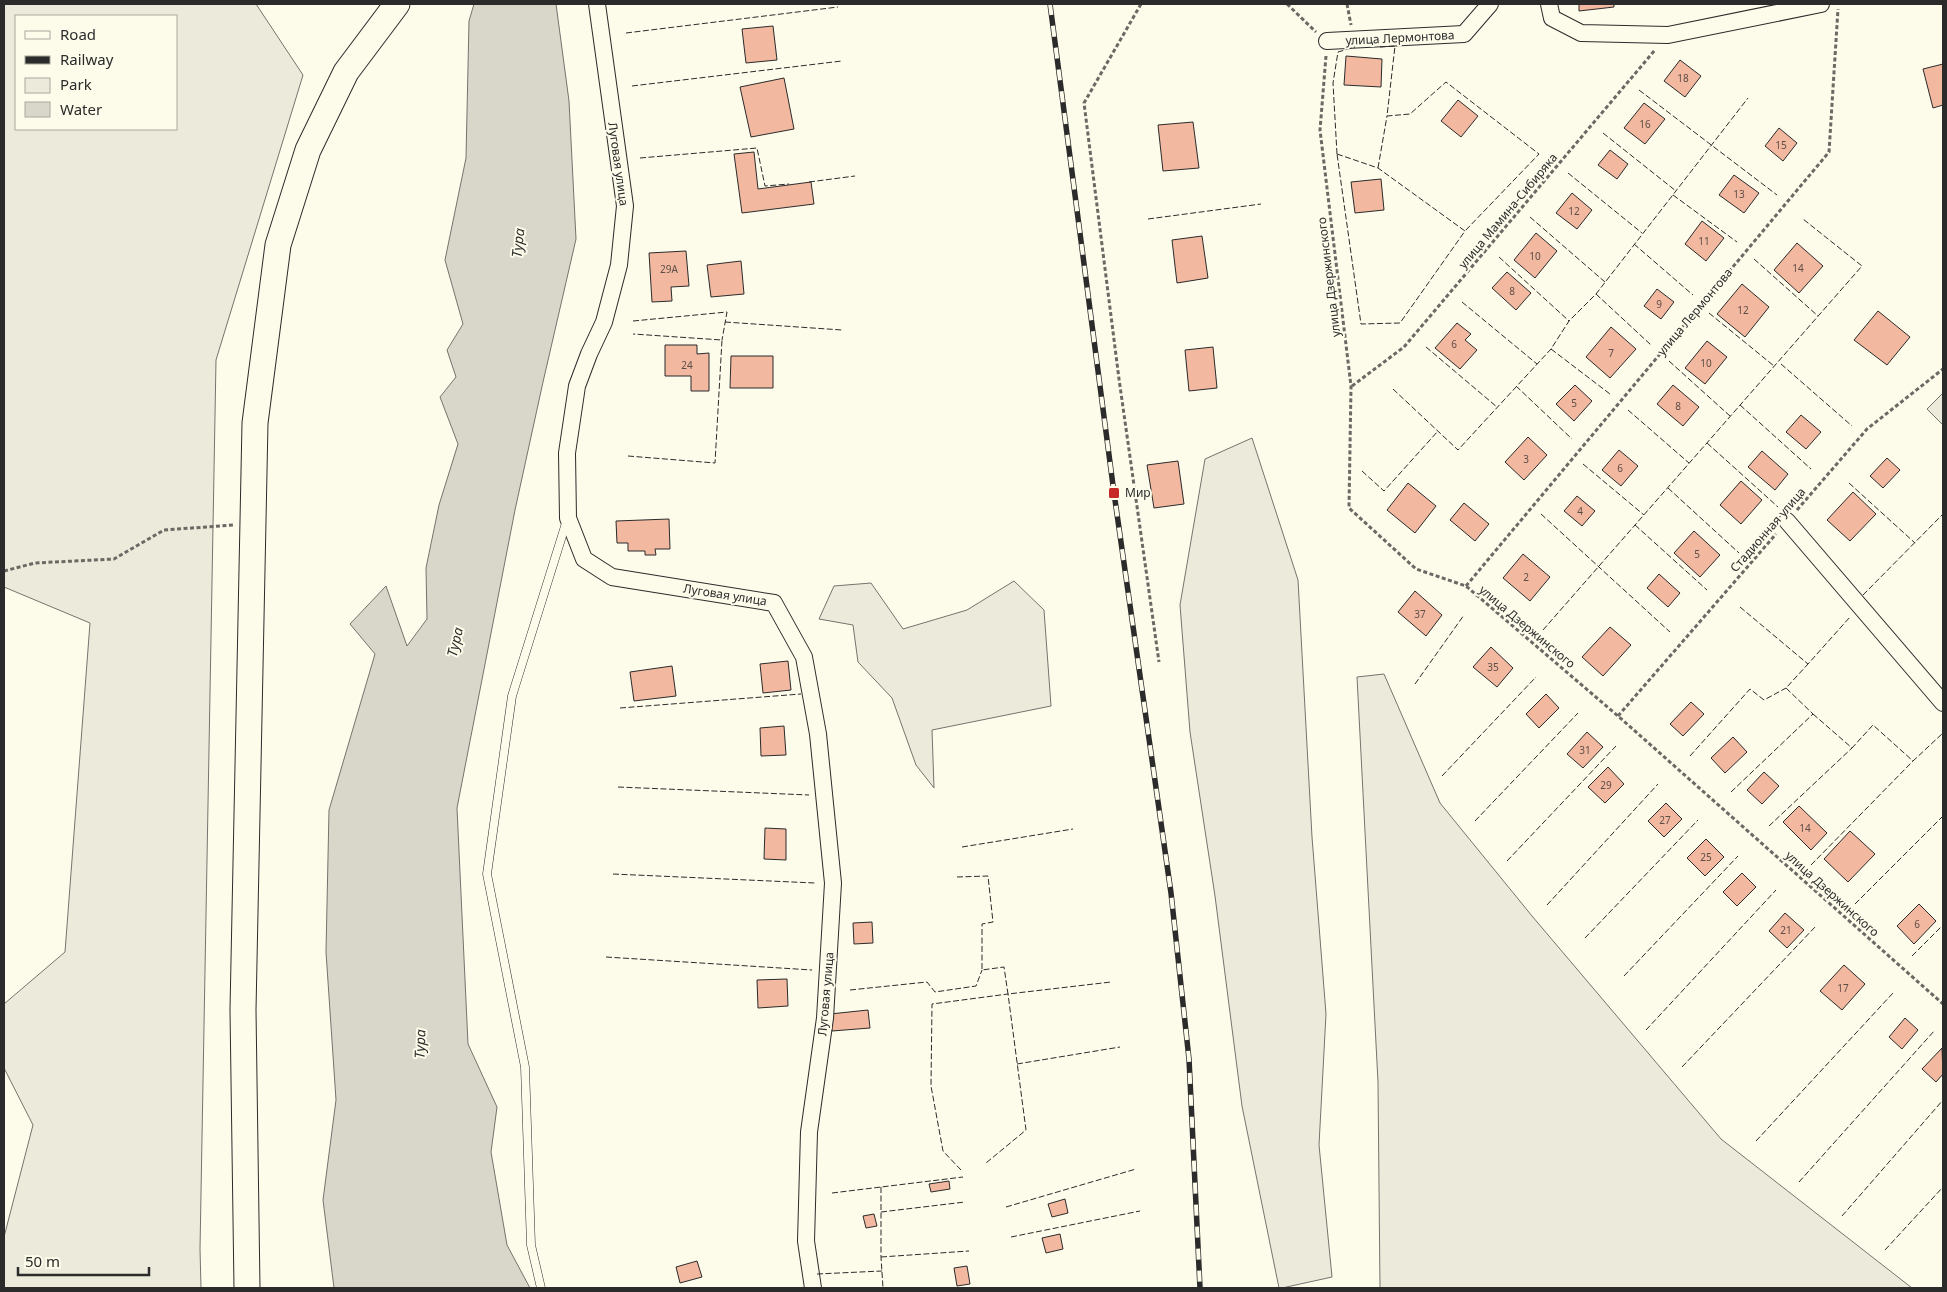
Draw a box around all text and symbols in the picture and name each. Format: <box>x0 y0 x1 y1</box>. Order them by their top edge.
legend <box>15 15 178 130</box>
text: Road <box>60 24 96 44</box>
street label: улица Лермонтова <box>1345 26 1455 49</box>
text: Railway <box>60 49 114 69</box>
house number: 18 <box>1677 71 1689 85</box>
text: Park <box>60 74 92 94</box>
text: Water <box>60 99 102 119</box>
house number: 16 <box>1639 117 1651 131</box>
street label: Луговая улица <box>604 121 633 207</box>
house number: 15 <box>1775 138 1787 152</box>
street label: улица Мамина-Сибиряка <box>1454 149 1561 272</box>
house number: 13 <box>1733 187 1745 201</box>
house number: 12 <box>1568 204 1580 218</box>
street label: улица Дзержинского <box>1313 216 1344 338</box>
water label: Тура <box>506 227 529 259</box>
house number: 11 <box>1698 234 1710 248</box>
house number: 10 <box>1529 249 1541 263</box>
house number: 14 <box>1792 261 1804 275</box>
house number: 29А <box>660 262 679 276</box>
street label: улица Лермонтова <box>1653 264 1736 359</box>
house number: 8 <box>1509 284 1515 298</box>
house number: 9 <box>1656 297 1662 311</box>
house number: 12 <box>1737 303 1749 317</box>
house number: 6 <box>1451 337 1457 351</box>
house number: 7 <box>1608 346 1614 360</box>
house number: 10 <box>1700 356 1712 370</box>
house number: 24 <box>681 358 693 372</box>
house number: 5 <box>1571 396 1577 410</box>
house number: 8 <box>1675 399 1681 413</box>
house number: 3 <box>1523 452 1529 466</box>
house number: 6 <box>1617 461 1623 475</box>
place label: Мир <box>1125 484 1151 501</box>
street label: Стадионная улица <box>1726 484 1809 576</box>
marker: Мир <box>1107 486 1121 500</box>
house number: 4 <box>1577 504 1583 518</box>
house number: 5 <box>1694 547 1700 561</box>
house number: 2 <box>1523 570 1529 584</box>
street label: Луговая улица <box>682 580 768 609</box>
street label: улица Дзержинского <box>1476 581 1579 672</box>
house number: 37 <box>1414 607 1426 621</box>
water label: Тура <box>442 625 467 659</box>
house number: 35 <box>1487 660 1499 674</box>
house number: 31 <box>1579 743 1591 757</box>
house number: 29 <box>1600 778 1612 792</box>
house number: 27 <box>1659 813 1671 827</box>
house number: 14 <box>1799 821 1811 835</box>
street label: улица Дзержинского <box>1782 847 1883 940</box>
house number: 25 <box>1700 850 1712 864</box>
house number: 6 <box>1914 917 1920 931</box>
house number: 21 <box>1780 923 1792 937</box>
street label: Луговая улица <box>813 951 838 1037</box>
house number: 17 <box>1837 981 1849 995</box>
water label: Тура <box>409 1029 430 1059</box>
scale bar <box>18 1244 149 1276</box>
text: 50 m <box>25 1251 60 1271</box>

